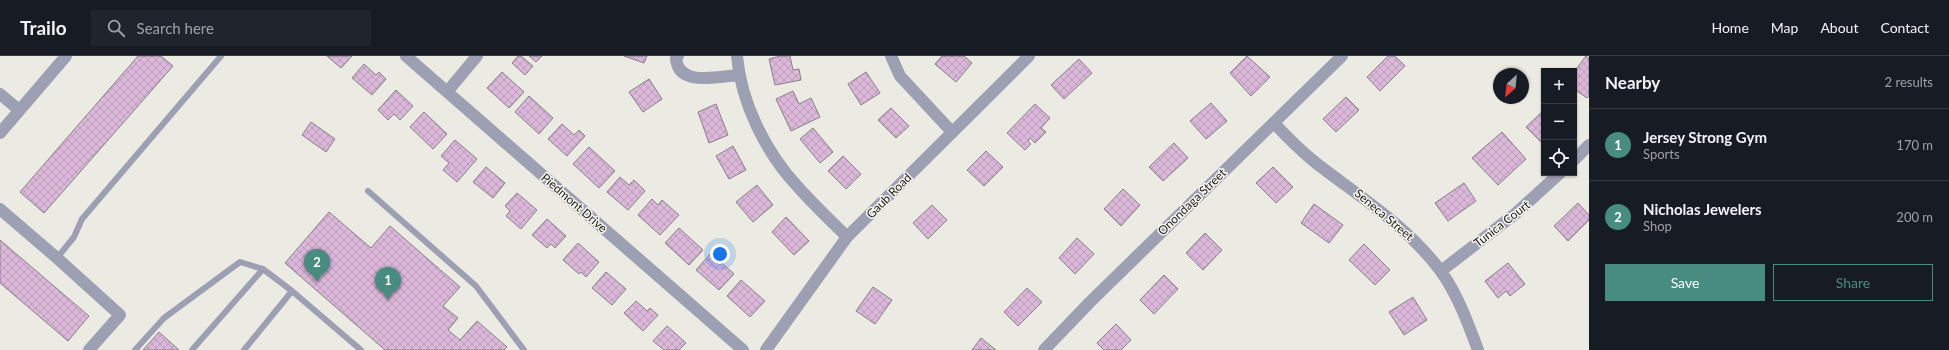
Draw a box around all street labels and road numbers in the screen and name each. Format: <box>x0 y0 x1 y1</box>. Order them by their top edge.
street label: Onondaga Street <box>1154 165 1229 238</box>
street label: Piedmont Drive <box>538 170 610 235</box>
street label: Gaub Road <box>863 170 914 221</box>
street label: Seneca Street <box>1352 186 1417 244</box>
street label: Tunica Court <box>1471 197 1533 250</box>

